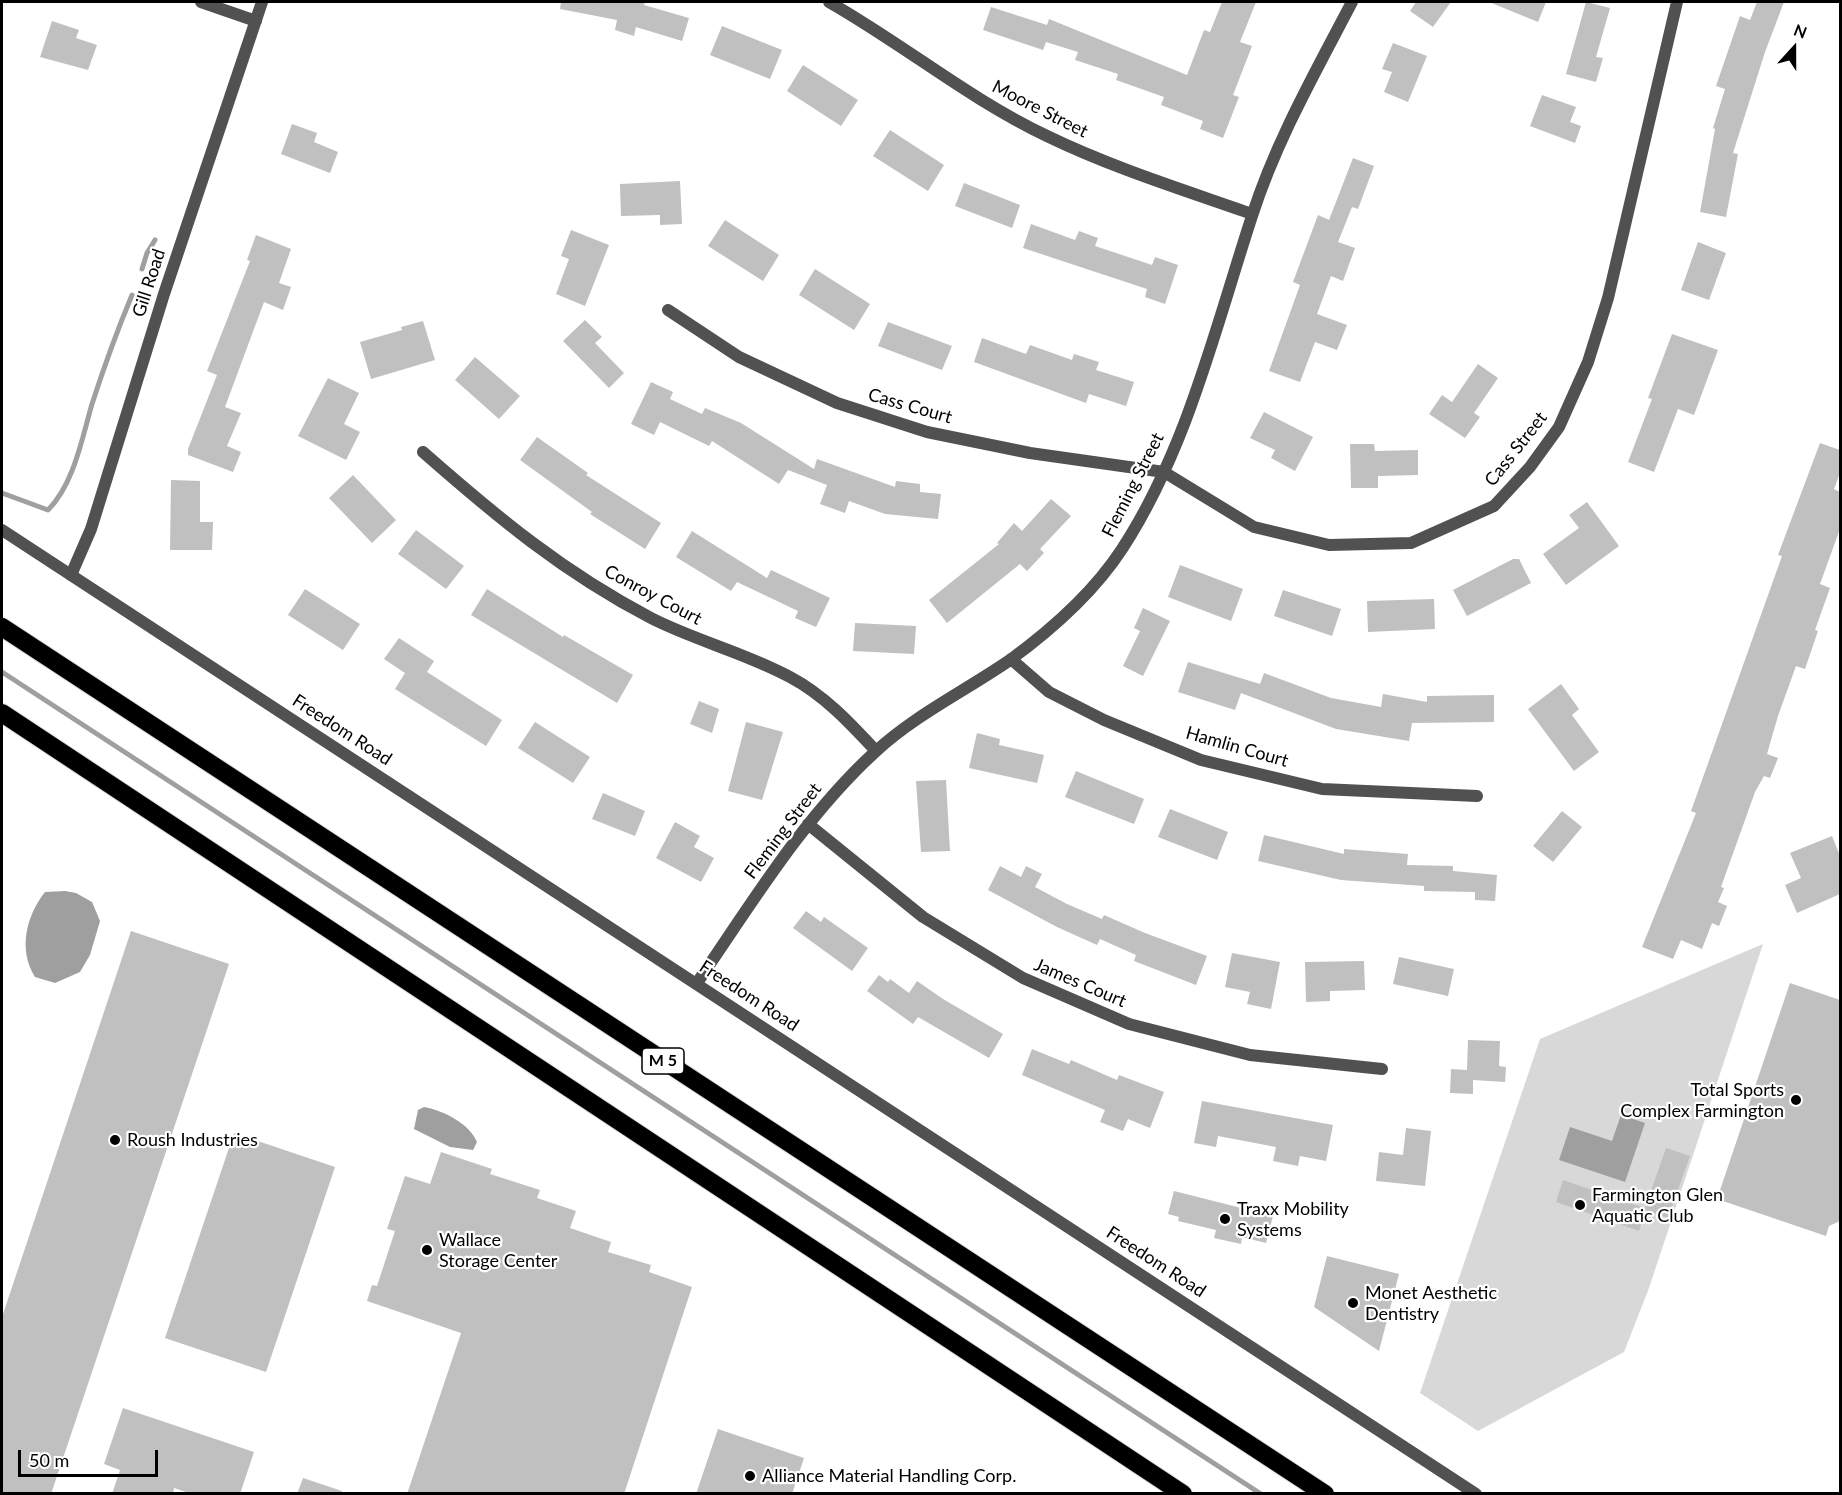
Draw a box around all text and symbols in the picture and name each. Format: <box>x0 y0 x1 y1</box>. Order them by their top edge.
north arrow <box>1764 18 1824 78</box>
text: N <box>1791 20 1810 42</box>
street label: Moore Street <box>989 76 1091 142</box>
street label: Gill Road <box>128 246 170 320</box>
street label: Cass Court <box>866 384 954 428</box>
street label: Cass Street <box>1480 407 1552 491</box>
street label: Fleming Street <box>1097 429 1169 541</box>
street label: Conroy Court <box>601 560 705 630</box>
street label: Freedom Road <box>288 690 396 770</box>
street label: Hamlin Court <box>1183 722 1291 772</box>
street label: Fleming Street <box>740 779 826 883</box>
street label: James Court <box>1031 954 1129 1012</box>
street label: Freedom Road <box>695 956 803 1036</box>
road number: M 5 <box>642 1048 684 1074</box>
place label: Total Sports Complex Farmington <box>1620 1079 1784 1122</box>
marker: Total Sports Complex Farmington <box>1789 1093 1803 1107</box>
place label: Roush Industries <box>127 1129 258 1151</box>
marker: Roush Industries <box>108 1133 122 1147</box>
place label: Farmington Glen Aquatic Club <box>1592 1184 1723 1226</box>
place label: Traxx Mobility Systems <box>1237 1198 1349 1240</box>
marker: Farmington Glen Aquatic Club <box>1573 1198 1587 1212</box>
marker: Traxx Mobility Systems <box>1218 1212 1232 1226</box>
street label: Freedom Road <box>1102 1222 1210 1302</box>
place label: Wallace Storage Center <box>439 1229 557 1272</box>
marker: Wallace Storage Center <box>420 1243 434 1257</box>
place label: Monet Aesthetic Dentistry <box>1365 1282 1497 1324</box>
marker: Monet Aesthetic Dentistry <box>1346 1296 1360 1310</box>
scale bar <box>21 1438 160 1476</box>
text: 50 m <box>29 1449 69 1471</box>
place label: Alliance Material Handling Corp. <box>762 1465 1016 1487</box>
marker: Alliance Material Handling Corp. <box>743 1469 757 1483</box>

